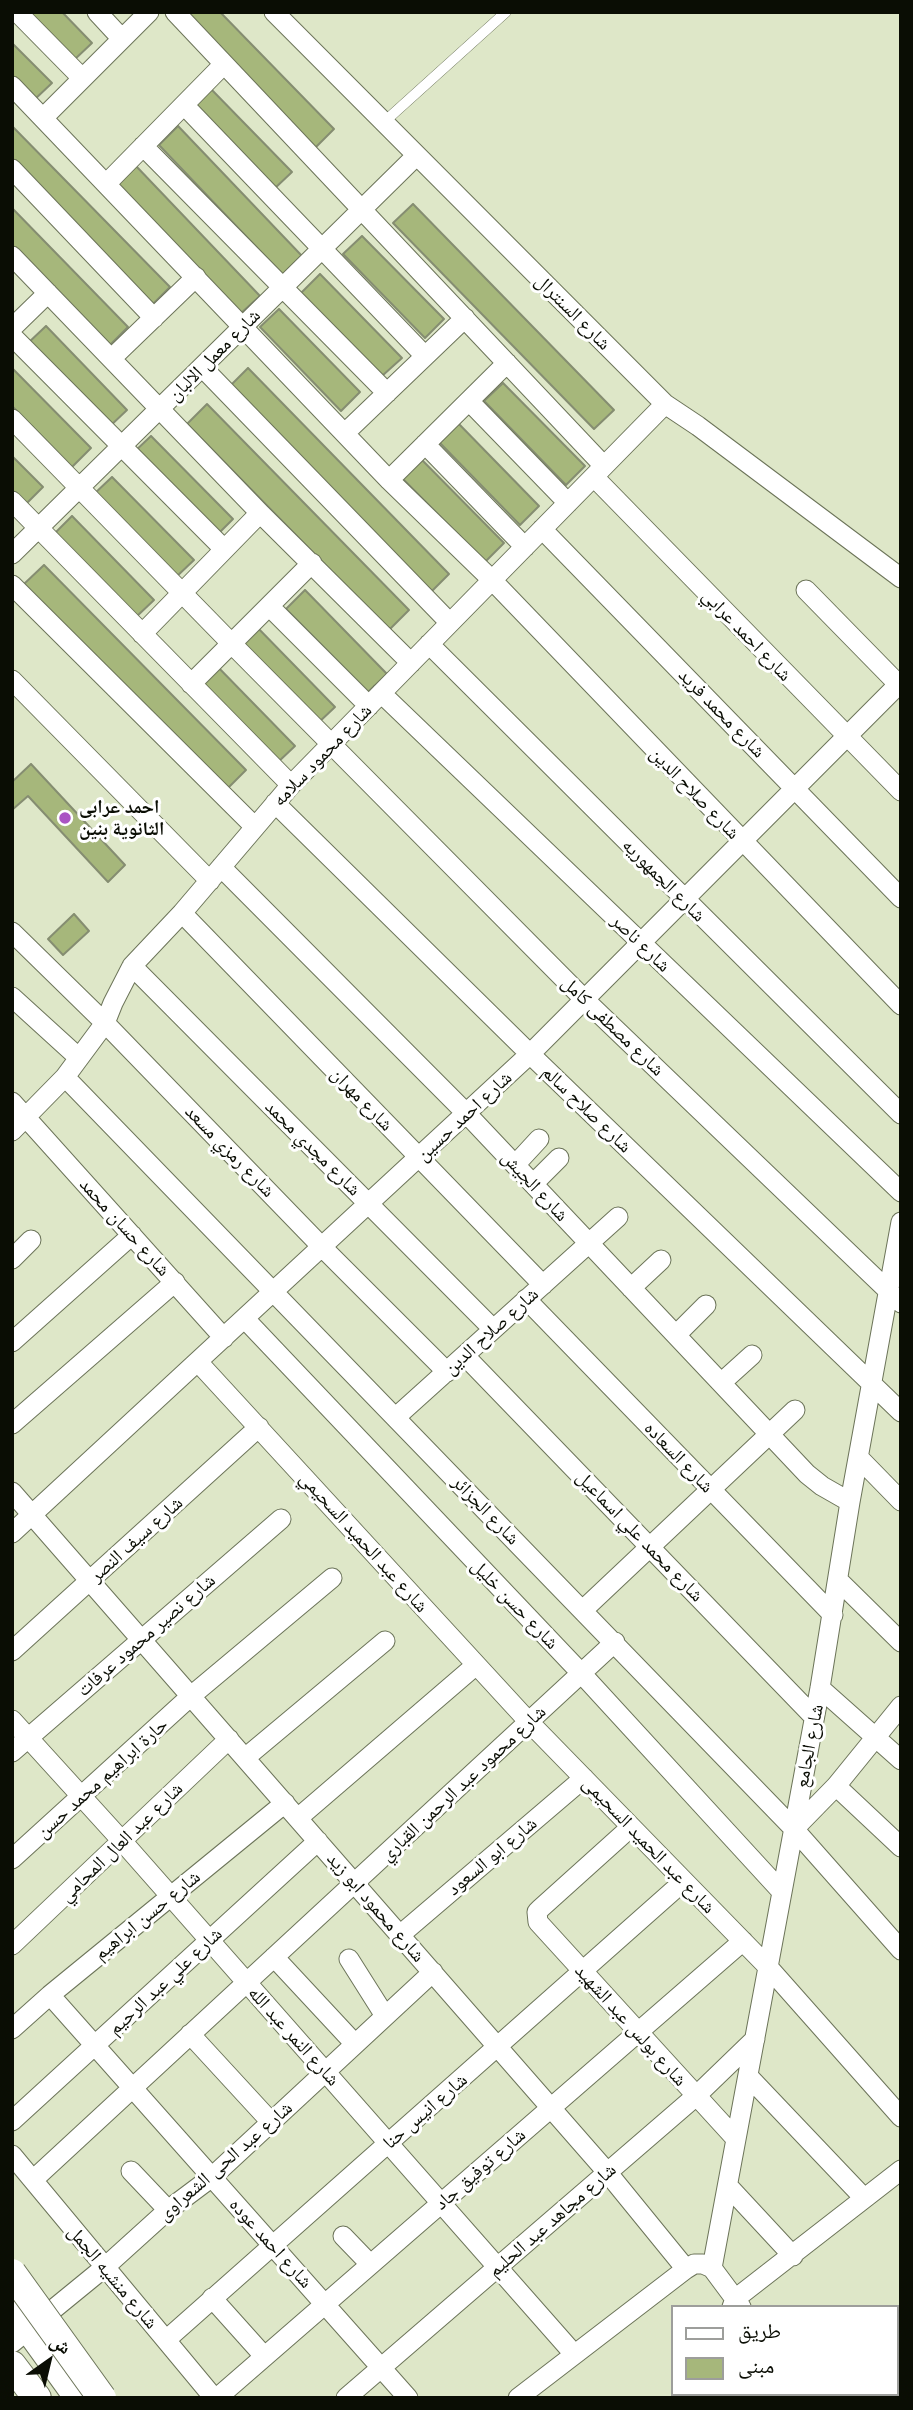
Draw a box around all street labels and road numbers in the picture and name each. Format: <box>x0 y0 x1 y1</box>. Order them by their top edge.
street label: شارع السنترال <box>530 269 616 355</box>
street label: شارع معمل الالبان <box>163 304 265 406</box>
street label: شارع احمد عرابي <box>697 584 797 686</box>
street label: شارع محمد فريد <box>674 664 770 762</box>
street label: شارع محمود سلامه <box>268 699 376 811</box>
street label: شارع صلاح الدين <box>645 742 745 844</box>
street label: شارع الجمهوريه <box>618 834 710 926</box>
street label: شارع ناصر <box>607 909 675 977</box>
street label: شارع مصطفى كامل <box>557 971 669 1081</box>
street label: شارع صلاح سالم <box>537 1061 637 1157</box>
street label: شارع مهران <box>326 1062 398 1136</box>
street label: شارع احمد حسين <box>412 1066 516 1166</box>
street label: شارع مجدي محمد <box>260 1095 366 1201</box>
street label: شارع رمزي مسعد <box>180 1100 280 1202</box>
street label: شارع الجيش <box>497 1146 573 1226</box>
street label: شارع حسان محمد <box>75 1173 175 1281</box>
street label: شارع صلاح الدين <box>439 1282 543 1380</box>
street label: شارع السعاده <box>639 1417 719 1497</box>
street label: شارع محمد علي اسماعيل <box>572 1466 708 1606</box>
street label: شارع عبد الحميد السحيمي <box>295 1467 433 1617</box>
street label: شارع الجزائر <box>447 1471 525 1549</box>
street label: شارع سيف النصر <box>85 1491 187 1587</box>
street label: شارع حسن خليل <box>466 1554 564 1654</box>
street label: شارع نصير محمود عرفات <box>72 1569 220 1701</box>
street label: شارع محمود عبد الرحمن القباري <box>375 1700 551 1866</box>
street label: شارع الجامع <box>790 1702 828 1790</box>
street label: حارة ابراهيم محمد حسن <box>32 1713 172 1843</box>
street label: شارع عبد الحميد السحيمى <box>578 1772 720 1918</box>
street label: شارع عبد العال المحامي <box>54 1777 188 1907</box>
street label: شارع ابو السعود <box>442 1812 542 1900</box>
street label: شارع محمود ابو زيد <box>322 1847 430 1967</box>
street label: شارع حسن ابراهيم <box>89 1865 205 1965</box>
street label: شارع علي عبد الرحيم <box>103 1922 227 2040</box>
street label: شارع بولس عبد الشهيد <box>570 1959 692 2091</box>
street label: شارع النمر عبد الله <box>243 1981 345 2091</box>
street label: شارع انيس حنا <box>378 2068 472 2154</box>
street label: شارع عبد الحى الشعراوى <box>153 2096 297 2226</box>
street label: شارع توفيق جاد <box>430 2123 530 2215</box>
street label: شارع مجاهد عبد الحليم <box>483 2158 621 2282</box>
street label: شارع احمد عوده <box>225 2193 317 2293</box>
street label: شارع منشيه الجمل <box>63 2221 163 2333</box>

